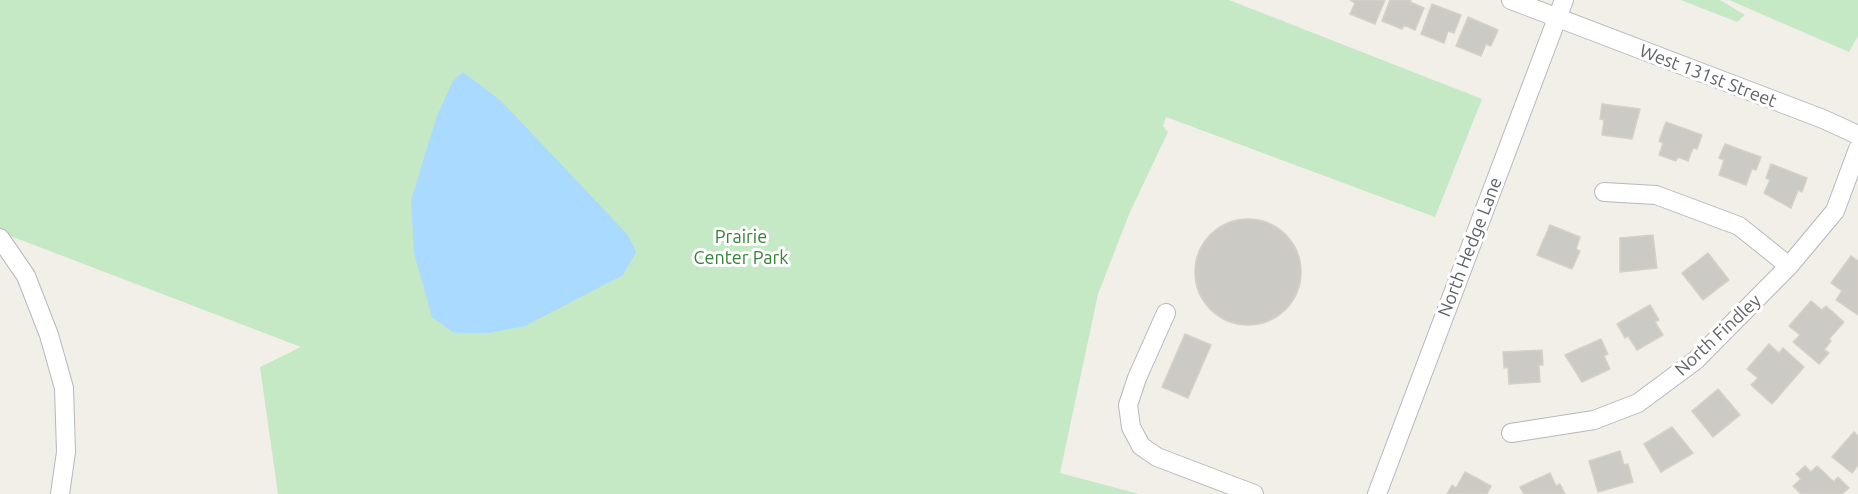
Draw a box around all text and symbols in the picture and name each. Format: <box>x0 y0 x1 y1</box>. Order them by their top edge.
street label: West 131st Street <box>1636 40 1780 112</box>
street label: North Hedge Lane <box>1433 174 1507 320</box>
park label: Prairie Center Park <box>694 226 788 268</box>
street label: North Findley <box>1671 290 1765 380</box>

